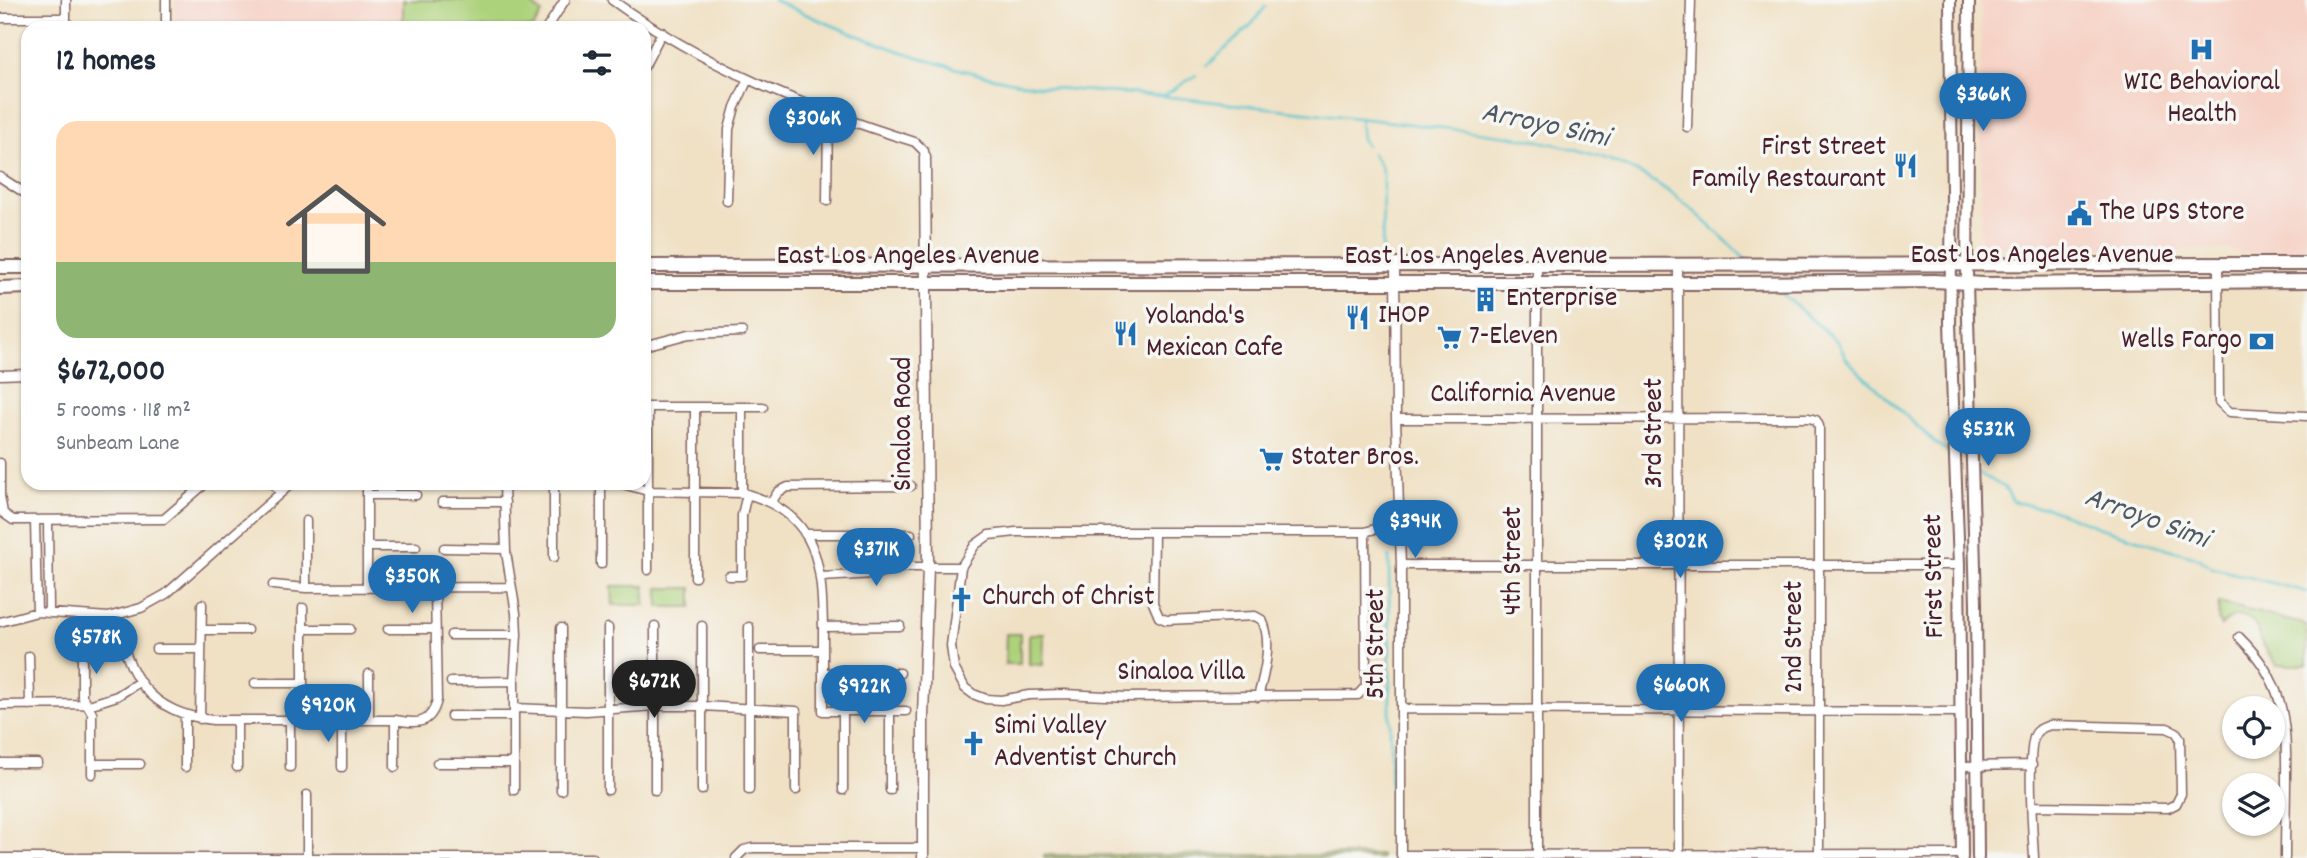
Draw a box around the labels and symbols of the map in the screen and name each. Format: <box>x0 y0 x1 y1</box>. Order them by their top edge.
hospital icon: WIC Behavioral Health <box>2188 36 2216 64</box>
place label: WIC Behavioral Health <box>2124 64 2280 136</box>
pin: $366K <box>1934 74 2032 133</box>
water label: Arroyo Simi <box>1477 93 1617 162</box>
pin: $306K <box>764 97 862 157</box>
place label: First Street Family Restaurant <box>1692 129 1886 201</box>
restaurant icon: First Street Family Restaurant <box>1892 151 1920 179</box>
place label: The UPS Store <box>2099 194 2245 234</box>
public building icon: The UPS Store <box>2065 200 2093 228</box>
street label: East Los Angeles Avenue <box>1910 237 2174 277</box>
street label: East Los Angeles Avenue <box>776 238 1040 278</box>
street label: East Los Angeles Avenue <box>1344 238 1608 278</box>
place label: Enterprise <box>1506 280 1617 320</box>
building icon: Enterprise <box>1472 286 1500 314</box>
place label: IHOP <box>1378 297 1430 337</box>
place label: Yolanda's Mexican Cafe <box>1146 298 1283 370</box>
restaurant icon: IHOP <box>1344 303 1372 331</box>
place label: 7-Eleven <box>1469 318 1558 358</box>
restaurant icon: Yolanda's Mexican Cafe <box>1112 320 1140 348</box>
place label: Wells Fargo <box>2121 322 2242 362</box>
supermarket icon: 7-Eleven <box>1435 324 1463 352</box>
bank icon: Wells Fargo <box>2248 328 2276 356</box>
street label: Sinaloa Road <box>885 357 925 491</box>
street label: California Avenue <box>1430 376 1616 416</box>
street label: 3rd Street <box>1636 378 1676 488</box>
pin: $532K <box>1939 408 2037 468</box>
place label: Stater Bros. <box>1291 439 1419 479</box>
supermarket icon: Stater Bros. <box>1257 445 1285 473</box>
water label: Arroyo Simi <box>2078 478 2218 564</box>
pin: $394K <box>1366 500 1464 560</box>
street label: 4th Street <box>1495 506 1535 616</box>
street label: First Street <box>1915 513 1957 639</box>
pin: $302K <box>1631 520 1729 580</box>
pin: $371K <box>827 528 925 588</box>
pin: $350K <box>363 556 461 615</box>
place label: Church of Christ <box>982 579 1155 619</box>
street label: 2nd Street <box>1776 581 1816 693</box>
church icon: Church of Christ <box>948 585 976 613</box>
street label: 5th Street <box>1358 589 1398 699</box>
pin: $578K <box>47 616 145 676</box>
street label: Sinaloa Villa <box>1117 654 1245 694</box>
pin: $672K <box>605 660 703 720</box>
pin: $660K <box>1632 664 1730 724</box>
pin: $922K <box>815 666 913 725</box>
pin: $920K <box>279 684 377 744</box>
place label: Simi Valley Adventist Church <box>994 708 1177 780</box>
church icon: Simi Valley Adventist Church <box>960 730 988 758</box>

